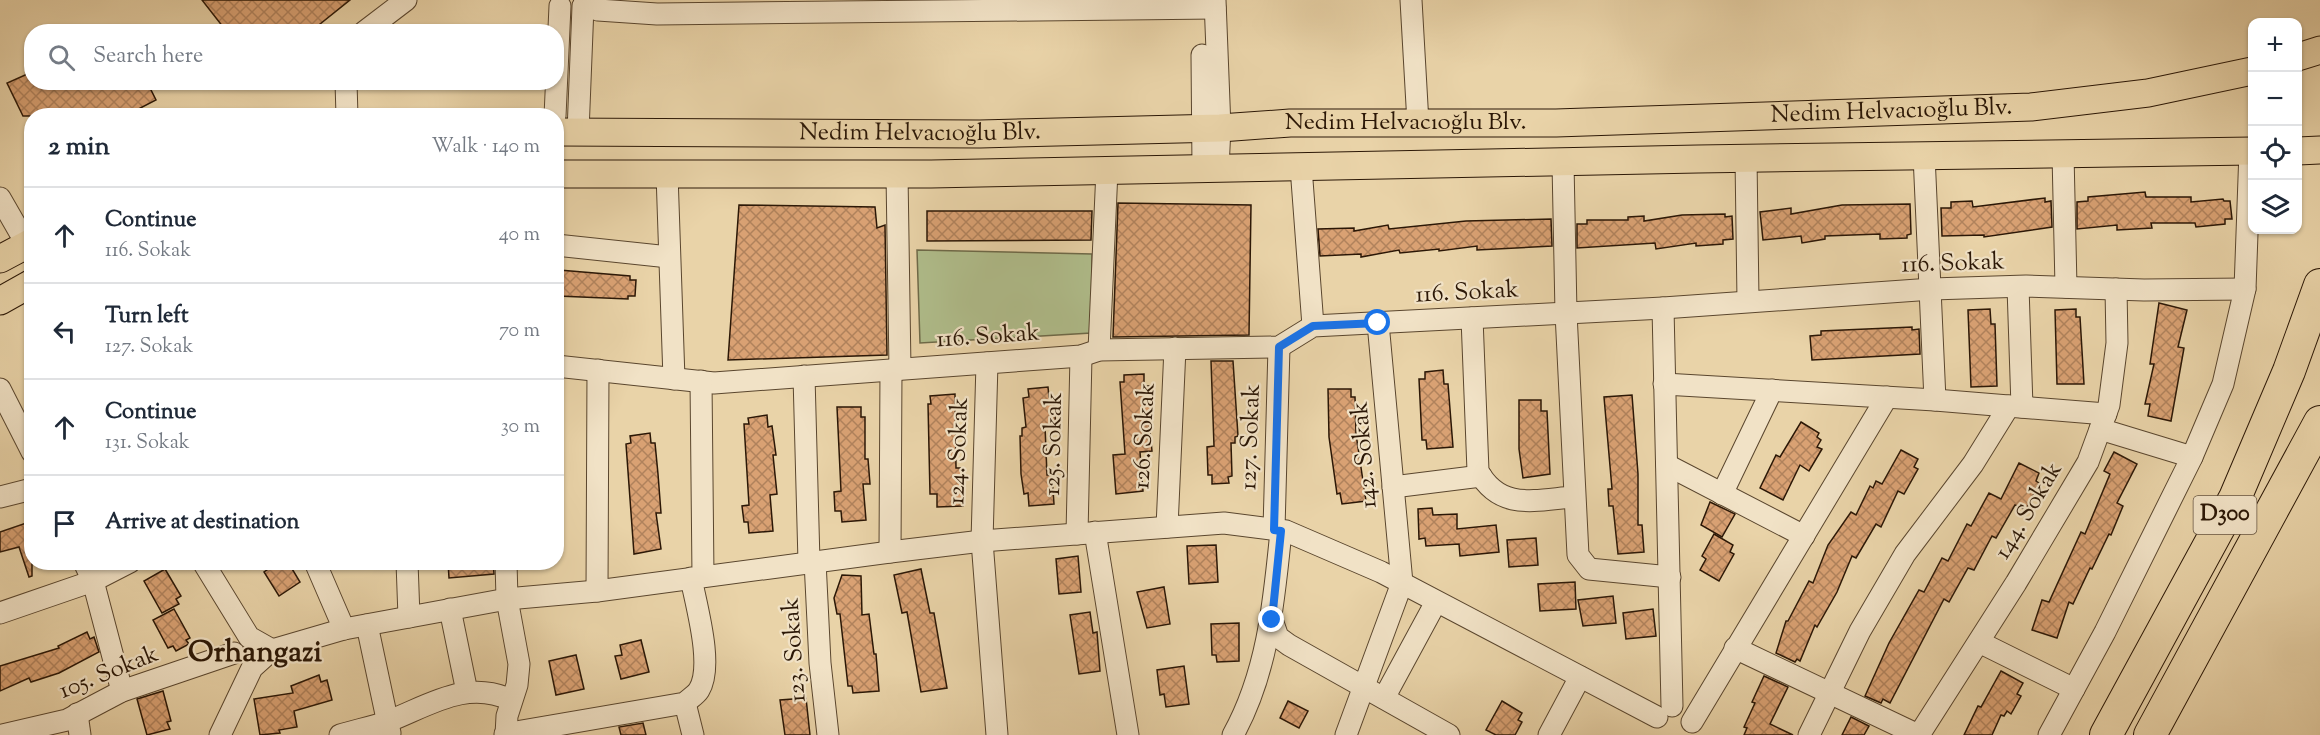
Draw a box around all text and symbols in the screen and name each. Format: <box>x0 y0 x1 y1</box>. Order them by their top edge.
map controls <box>2248 18 2302 234</box>
button: + <box>2248 18 2302 72</box>
search box <box>24 24 564 90</box>
icon: search <box>45 41 78 74</box>
text: Search here <box>93 41 203 73</box>
button: − <box>2248 72 2302 126</box>
street label: Nedim Helvacıoğlu Blv. <box>1770 91 2013 133</box>
street label: Nedim Helvacıoğlu Blv. <box>1285 106 1527 140</box>
street label: Nedim Helvacıoğlu Blv. <box>799 115 1041 151</box>
button: locate <box>2248 126 2302 180</box>
text: 2 min <box>48 129 110 166</box>
text: Walk · 140 m <box>431 133 540 162</box>
button: layers <box>2248 180 2302 234</box>
text: Continue <box>105 205 196 237</box>
icon: ahead <box>48 219 81 252</box>
text: 40 m <box>499 221 540 250</box>
text: 116. Sokak <box>105 237 191 266</box>
street label: 116. Sokak <box>1901 245 2005 283</box>
street label: 116. Sokak <box>1414 273 1520 313</box>
text: Turn left <box>105 301 188 333</box>
route start <box>1364 309 1390 335</box>
icon: left <box>48 315 81 348</box>
street label: 116. Sokak <box>935 316 1041 358</box>
text: 70 m <box>499 317 540 346</box>
text: 127. Sokak <box>105 333 193 362</box>
street label: 126. Sokak <box>1125 382 1165 490</box>
street label: 127. Sokak <box>1232 383 1270 491</box>
street label: 125. Sokak <box>1036 392 1072 496</box>
text: Continue <box>105 397 196 429</box>
street label: 124. Sokak <box>940 397 978 505</box>
street label: 142. Sokak <box>1343 400 1387 510</box>
icon: ahead <box>48 411 81 444</box>
text: 30 m <box>501 413 540 442</box>
text: 131. Sokak <box>105 429 190 458</box>
street label: 144. Sokak <box>1987 456 2071 566</box>
road number: D300 <box>2194 496 2256 534</box>
icon: arrive <box>48 507 81 540</box>
text: Arrive at destination <box>105 507 300 539</box>
street label: 123. Sokak <box>774 597 816 703</box>
route end <box>1258 606 1284 632</box>
district label: Orhangazi <box>188 632 322 675</box>
street label: 105. Sokak <box>54 638 164 708</box>

